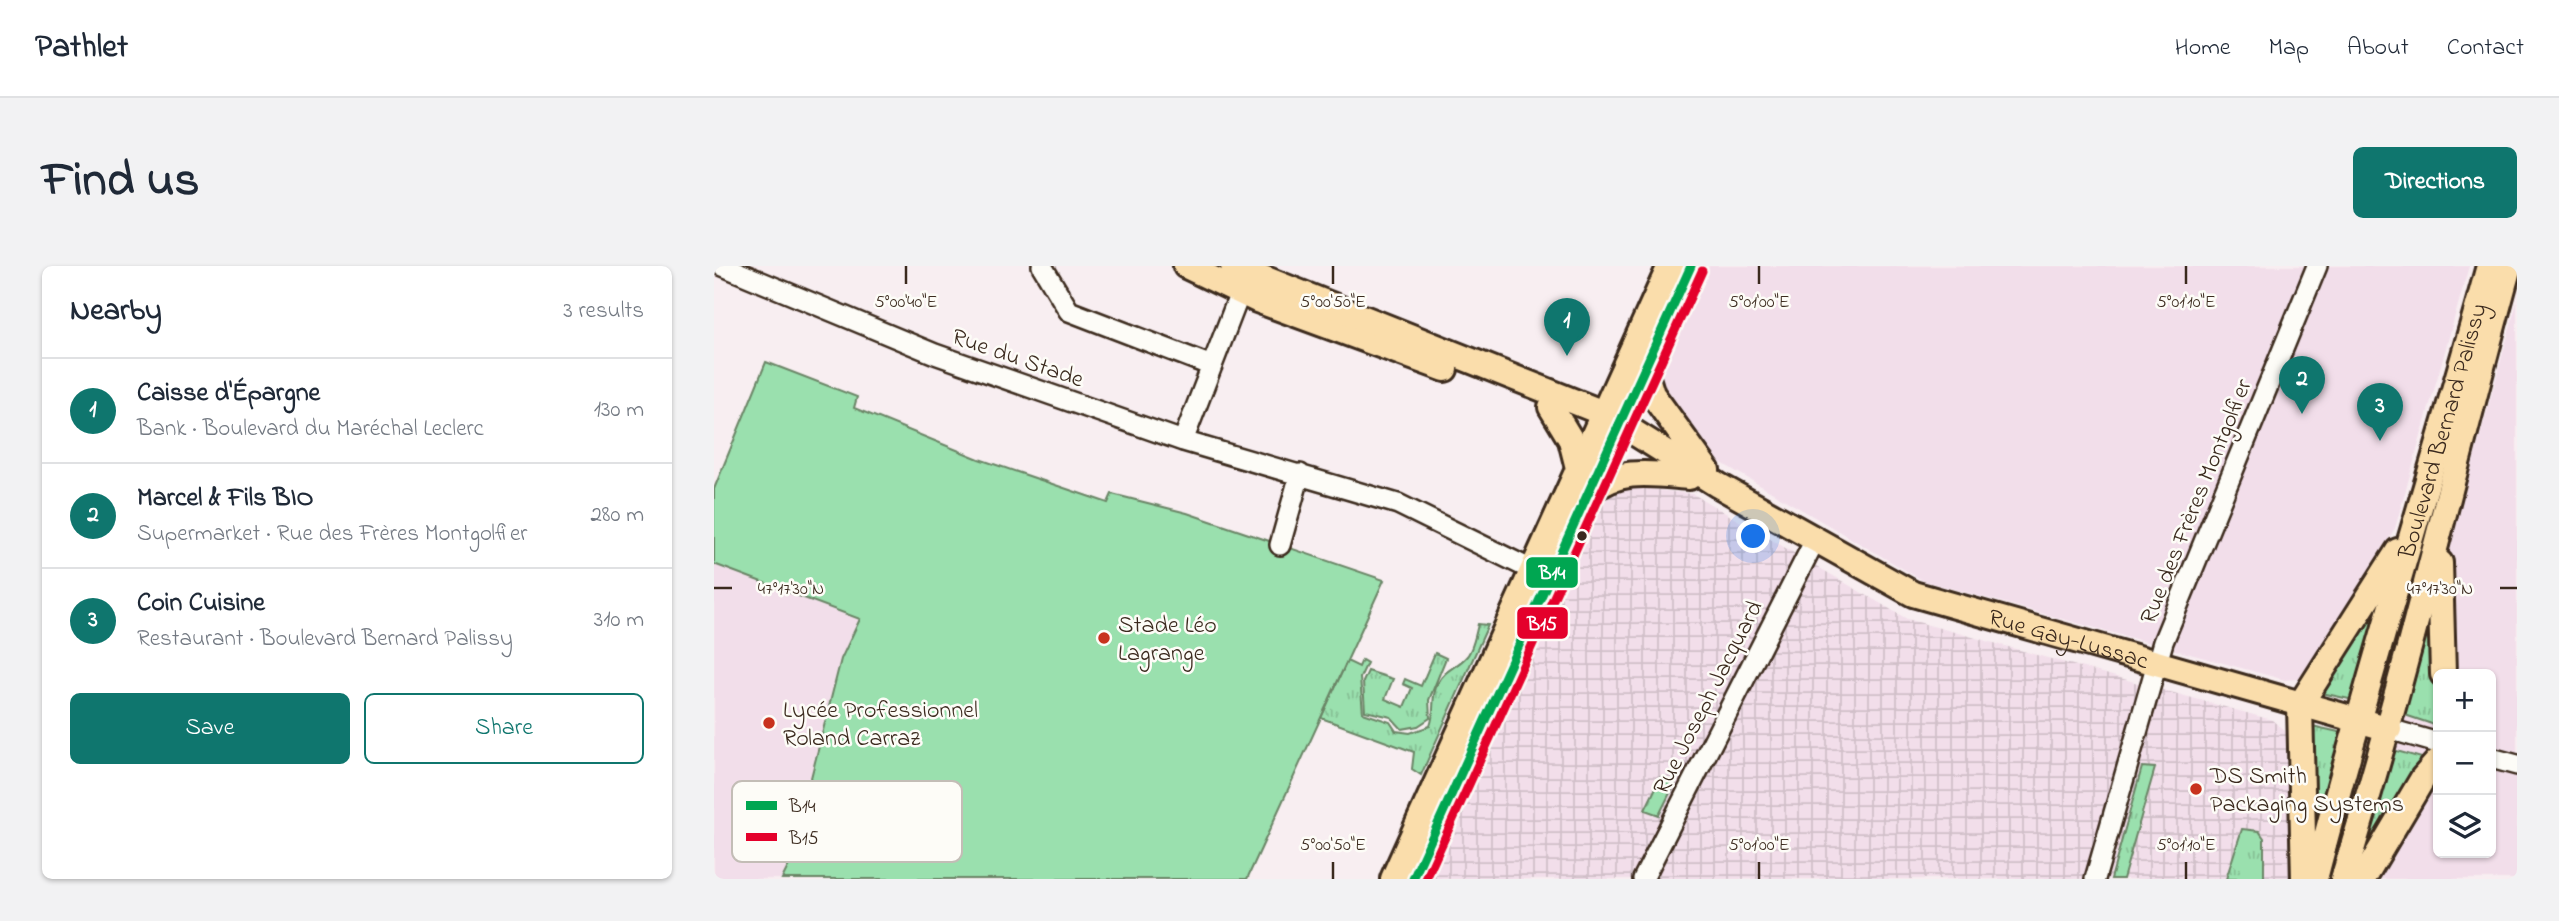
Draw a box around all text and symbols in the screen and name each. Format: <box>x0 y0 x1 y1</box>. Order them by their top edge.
text: Pathlet <box>35 24 128 72</box>
text: Home <box>2175 31 2231 66</box>
text: Map <box>2269 31 2309 66</box>
text: About <box>2347 31 2409 66</box>
text: Contact <box>2447 31 2524 66</box>
text: Find us <box>42 146 199 218</box>
button: Directions <box>2353 147 2517 218</box>
text: Nearby <box>70 290 162 334</box>
text: 5°00'40"E <box>875 290 938 316</box>
text: 5°00'50"E <box>1300 290 1366 316</box>
text: 5°01'00"E <box>1728 290 1790 316</box>
text: 5°01'10"E <box>2156 290 2216 316</box>
text: 3 results <box>563 295 644 328</box>
pin: 1 <box>1544 298 1590 356</box>
street label: Boulevard Bernard Palissy <box>2391 300 2499 564</box>
street label: Rue du Stade <box>946 320 1088 398</box>
pin: 2 <box>2279 356 2325 414</box>
street label: Rue des Frères Montgolfier <box>2132 374 2263 630</box>
text: Caisse d'Épargne <box>137 375 320 413</box>
pin: 3 <box>2357 383 2403 441</box>
text: 1 <box>89 394 97 427</box>
text: 130 m <box>594 394 644 427</box>
text: Bank · Boulevard du Maréchal Leclerc <box>137 413 484 446</box>
text: Marcel & Fils BIO <box>137 480 314 518</box>
text: 2 <box>87 499 99 532</box>
text: 280 m <box>590 499 644 532</box>
text: Supermarket · Rue des Frères Montgolfier <box>137 518 527 551</box>
your location <box>1736 519 1770 553</box>
unlabelled marker <box>1575 529 1589 543</box>
line badge: B14 <box>1525 556 1579 589</box>
text: B14 <box>1538 561 1565 588</box>
text: 47°17'30"N <box>758 577 824 603</box>
text: 47°17'30"N <box>2407 577 2473 603</box>
text: Coin Cuisine <box>137 585 265 623</box>
street label: Rue Joseph Jacquard <box>1645 595 1773 801</box>
street label: Rue Gay-Lussac <box>1984 601 2152 680</box>
text: 3 <box>88 604 98 637</box>
text: 310 m <box>594 604 644 637</box>
line badge: B15 <box>1516 606 1569 640</box>
place label: Stade Léo Lagrange <box>1118 609 1217 672</box>
text: B15 <box>1526 612 1557 639</box>
text: Restaurant · Boulevard Bernard Palissy <box>137 623 513 656</box>
marker: Stade Léo Lagrange <box>1096 630 1112 646</box>
map controls <box>2433 669 2496 858</box>
button: + <box>2433 669 2496 732</box>
button: Save <box>70 693 350 764</box>
button: Share <box>364 693 644 764</box>
place label: Lycée Professionnel Roland Carraz <box>783 694 978 757</box>
marker: Lycée Professionnel Roland Carraz <box>761 715 777 731</box>
button: − <box>2433 732 2496 795</box>
place label: DS Smith Packaging Systems <box>2209 760 2404 824</box>
legend <box>732 781 962 862</box>
marker: DS Smith Packaging Systems <box>2188 781 2204 797</box>
text: B14 <box>788 794 816 821</box>
button: layers <box>2433 795 2496 858</box>
text: B15 <box>788 826 819 853</box>
text: 5°00'50"E <box>1300 833 1366 859</box>
text: 5°01'00"E <box>1728 833 1790 859</box>
text: 5°01'10"E <box>2156 833 2216 859</box>

